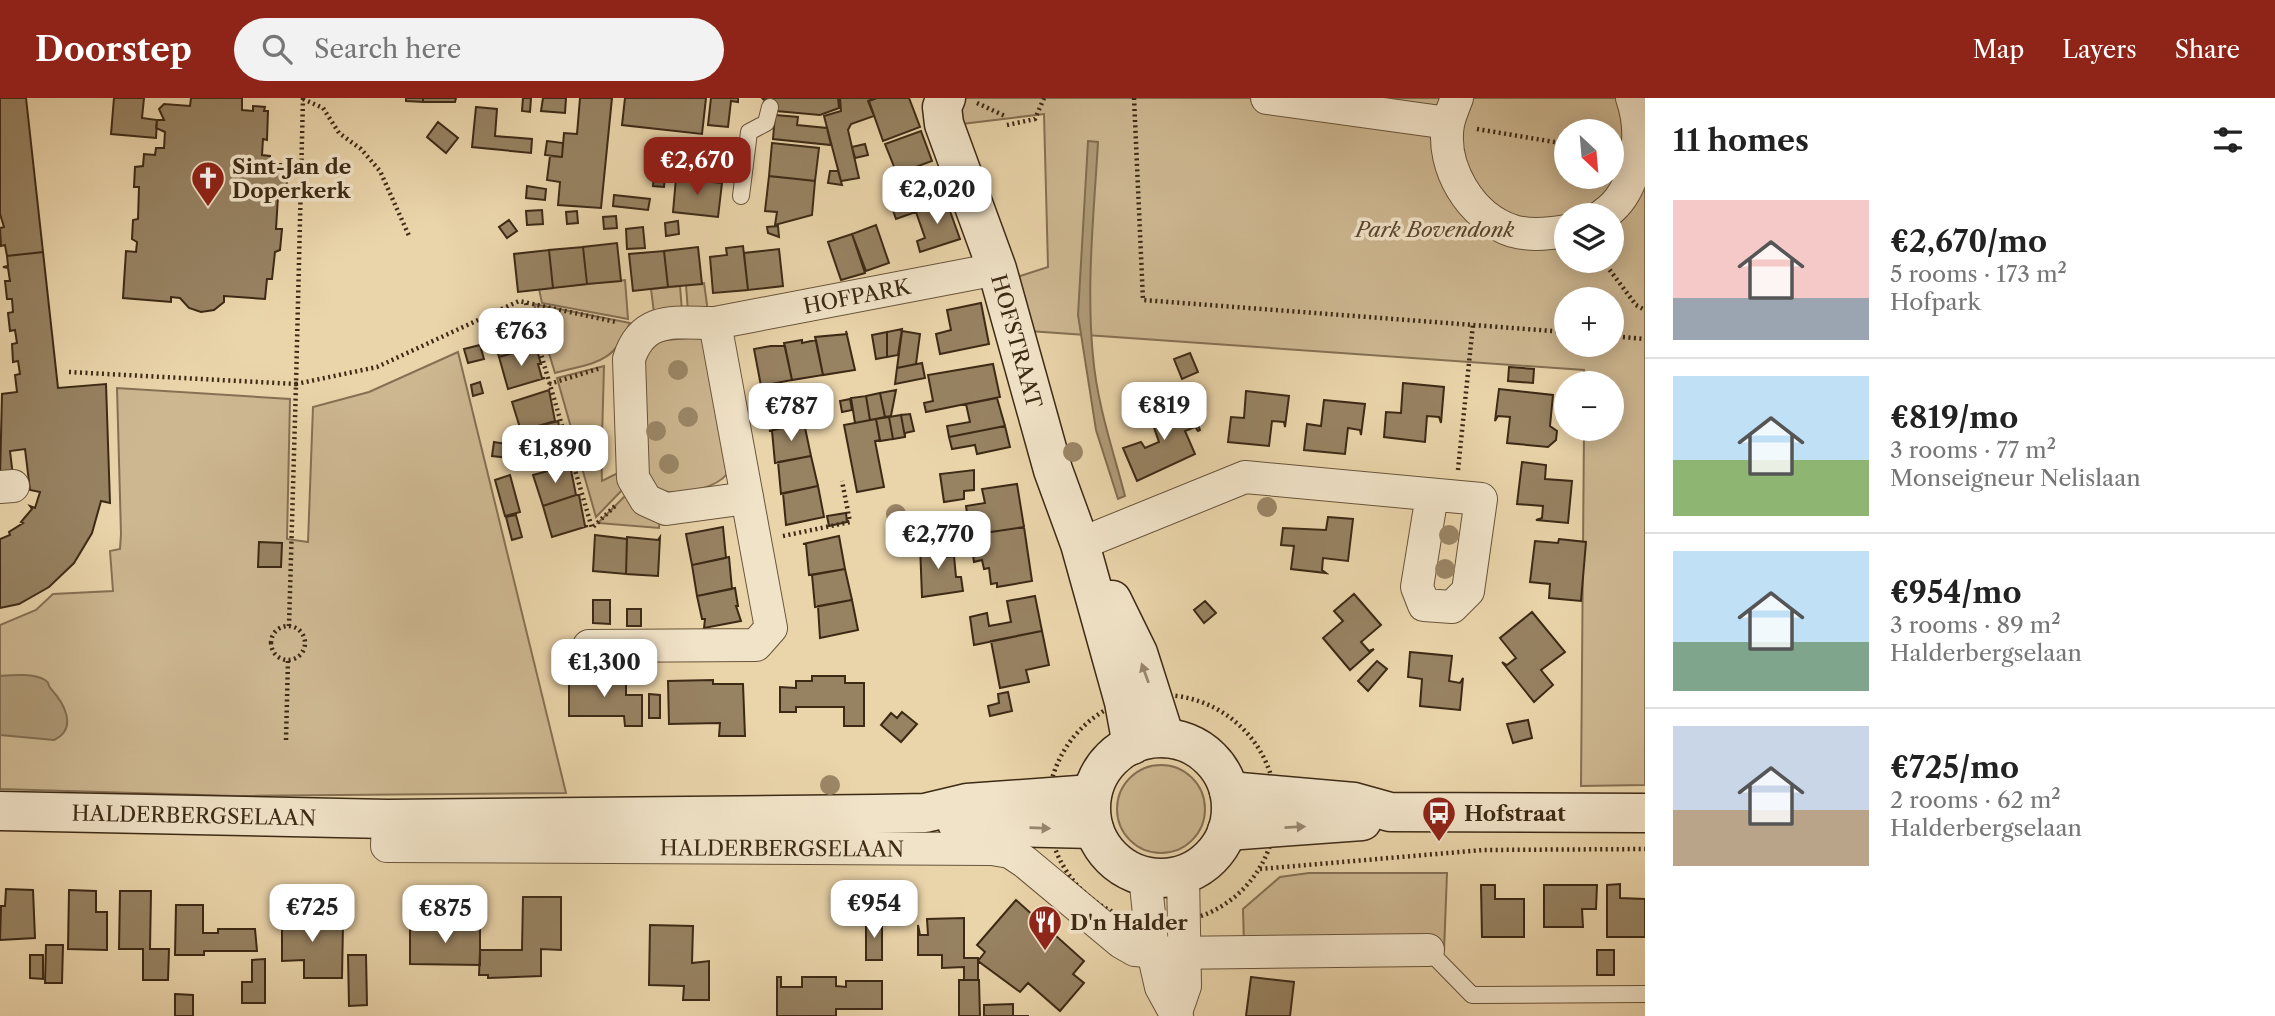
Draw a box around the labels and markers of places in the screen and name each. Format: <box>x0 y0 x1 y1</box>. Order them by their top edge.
pin: €2,670 <box>640 138 754 197</box>
place label: Sint-Jan de Doperkerk <box>232 154 352 203</box>
church icon: Sint-Jan de Doperkerk <box>189 159 227 208</box>
pin: €2,020 <box>880 166 994 226</box>
pin: €763 <box>480 308 562 368</box>
pin: €819 <box>1123 382 1205 442</box>
pin: €787 <box>750 384 832 443</box>
pin: €1,890 <box>498 426 612 485</box>
pin: €2,770 <box>881 512 995 571</box>
pin: €1,300 <box>547 640 661 699</box>
bus stop icon: Hofstraat <box>1420 794 1458 843</box>
place label: Hofstraat <box>1464 801 1566 826</box>
pin: €954 <box>833 880 915 940</box>
pin: €725 <box>271 884 353 944</box>
pin: €875 <box>404 886 486 945</box>
restaurant icon: D'n Halder <box>1026 903 1064 952</box>
place label: D'n Halder <box>1070 910 1189 935</box>

